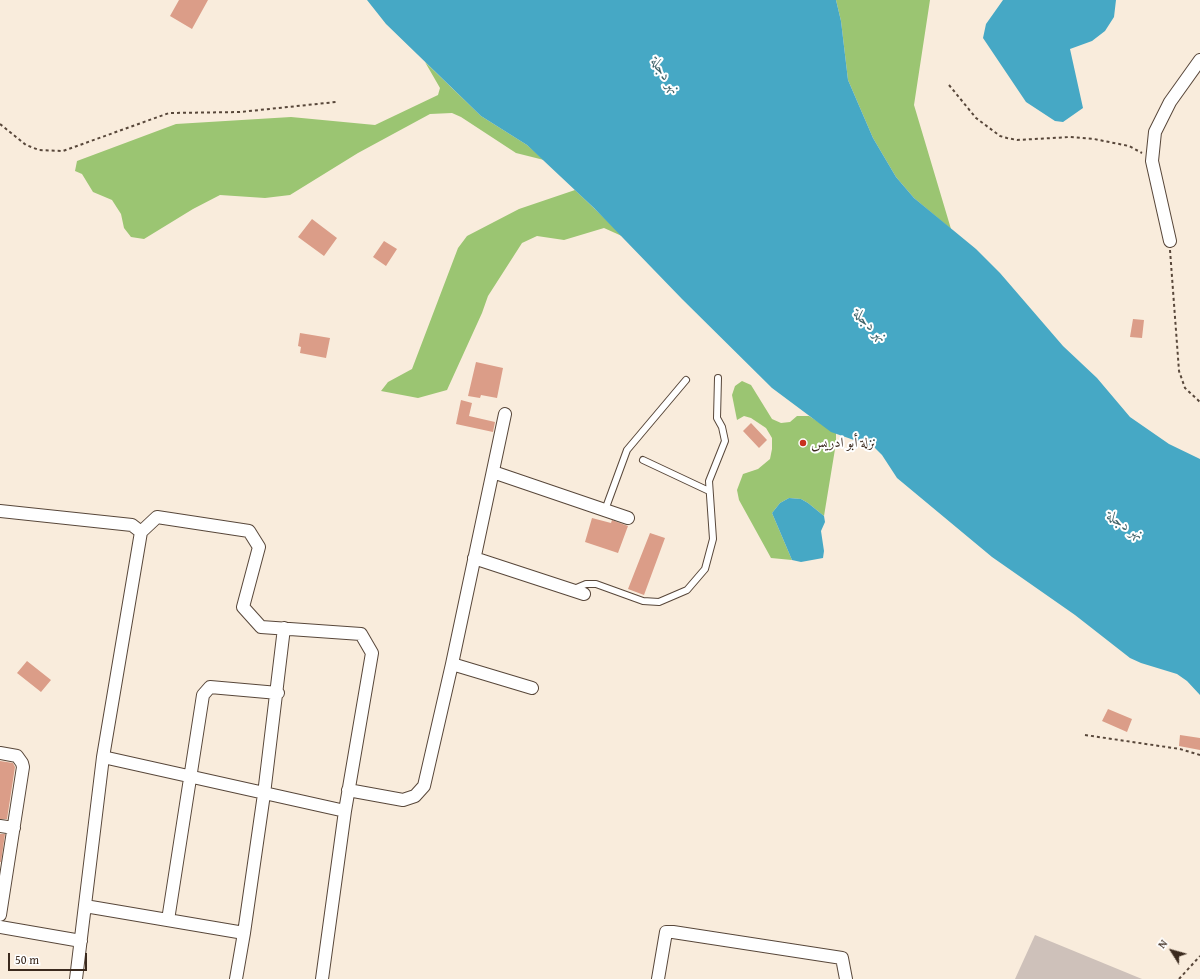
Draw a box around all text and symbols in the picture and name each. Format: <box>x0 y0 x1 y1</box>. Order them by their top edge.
water label: نهر دجلة <box>646 54 684 98</box>
water label: نهر دجلة <box>849 305 891 347</box>
place label: نزلة أبو ادريس <box>811 435 876 451</box>
marker: نزلة أبو ادريس <box>798 438 808 448</box>
water label: نهر دجلة <box>1103 507 1147 545</box>
north arrow <box>1152 931 1192 971</box>
text: N <box>1154 936 1171 952</box>
scale bar <box>10 945 89 971</box>
text: 50 m <box>15 951 39 968</box>

